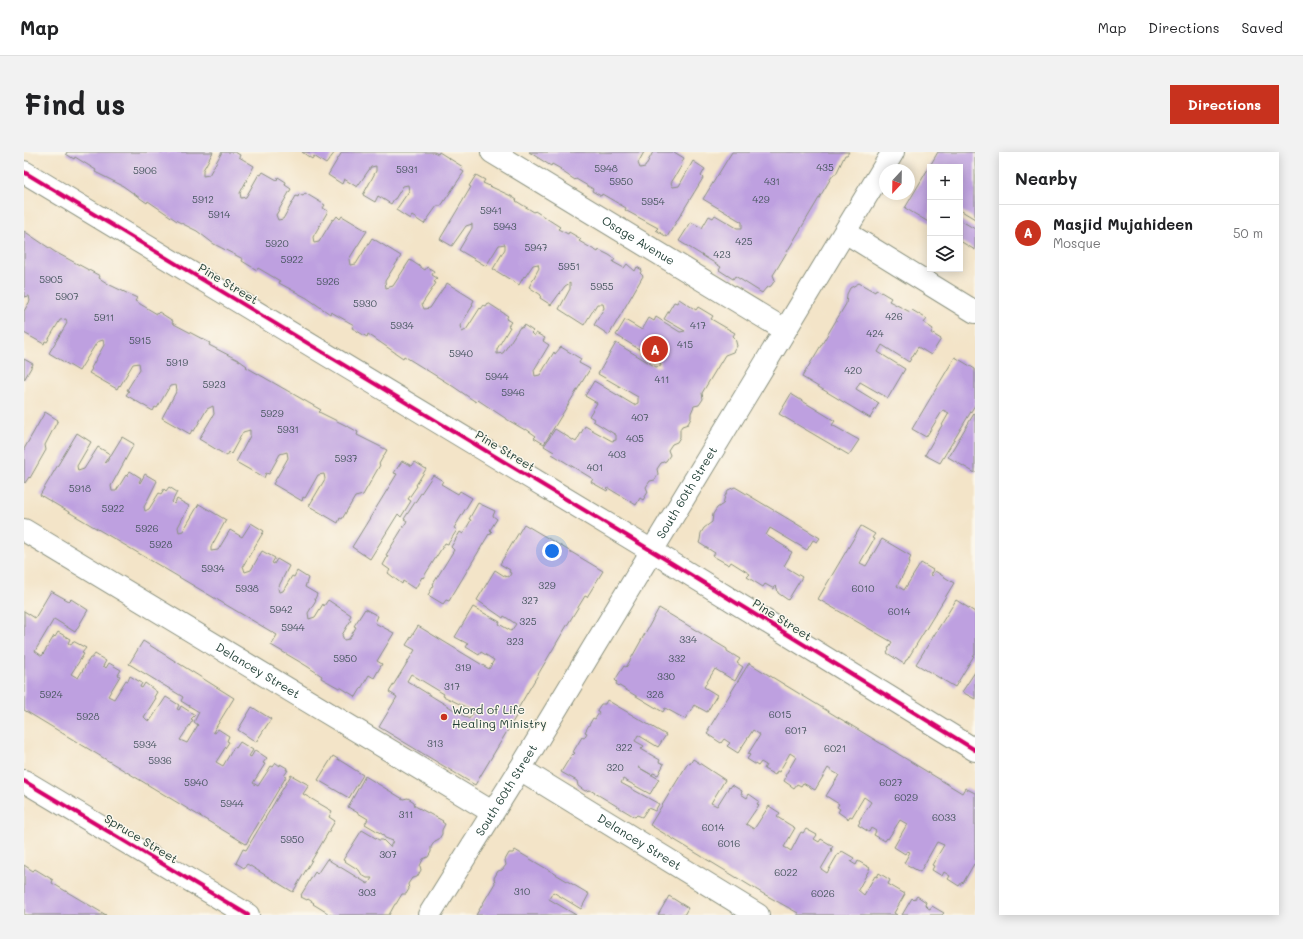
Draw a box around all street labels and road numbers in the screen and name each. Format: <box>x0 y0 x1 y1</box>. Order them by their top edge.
street label: Osage Avenue <box>599 212 678 268</box>
street label: Pine Street <box>196 259 261 307</box>
street label: Pine Street <box>473 426 538 474</box>
street label: South 60th Street <box>652 443 720 541</box>
street label: Pine Street <box>750 595 815 644</box>
street label: Delancey Street <box>213 638 303 702</box>
street label: South 60th Street <box>471 741 540 839</box>
street label: Spruce Street <box>102 810 181 866</box>
street label: Delancey Street <box>595 810 685 873</box>

